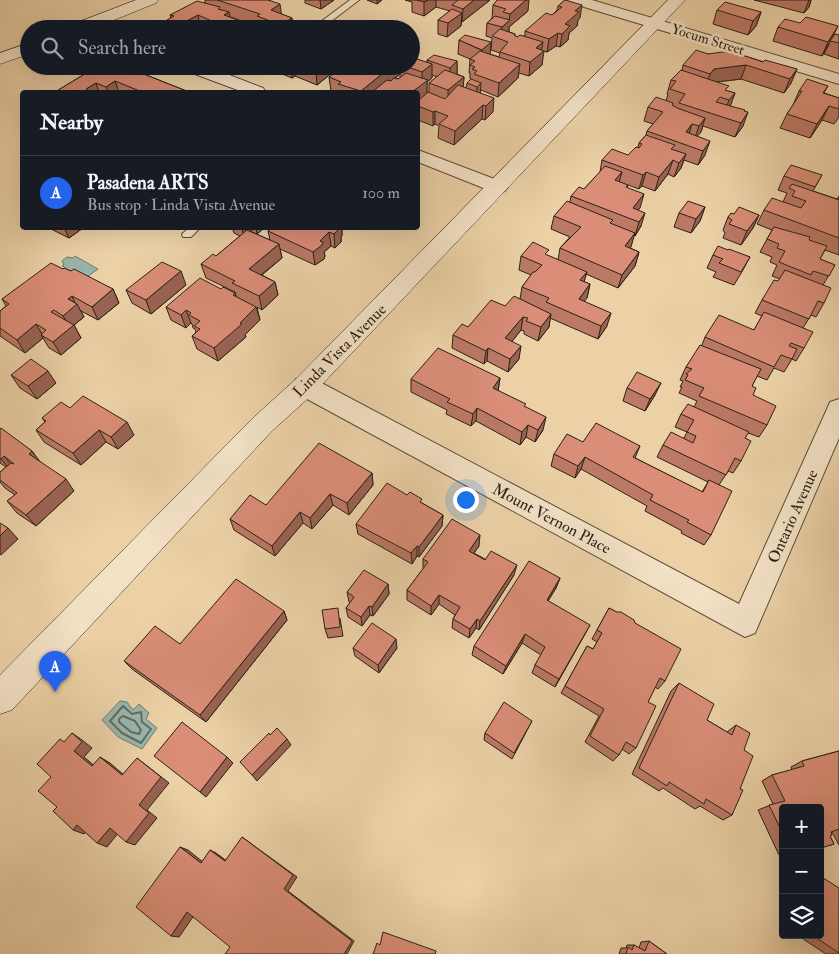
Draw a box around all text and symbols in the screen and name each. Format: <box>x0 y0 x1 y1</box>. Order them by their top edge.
search box <box>20 20 420 75</box>
street label: Yocum Street <box>669 20 747 59</box>
icon: search <box>38 34 66 62</box>
text: Search here <box>78 36 166 60</box>
text: Nearby <box>40 109 103 136</box>
text: Pasadena ARTS <box>87 171 209 195</box>
text: A <box>51 183 61 203</box>
text: 100 m <box>362 183 400 203</box>
text: Bus stop · Linda Vista Avenue <box>87 195 275 215</box>
street label: Linda Vista Avenue <box>289 299 391 402</box>
street label: Ontario Avenue <box>763 466 823 566</box>
street label: Mount Vernon Place <box>489 479 614 559</box>
your location <box>453 487 479 513</box>
pin: A <box>39 651 71 692</box>
map controls <box>779 804 824 939</box>
button: + <box>779 804 824 849</box>
button: − <box>779 849 824 894</box>
button: layers <box>779 894 824 939</box>

